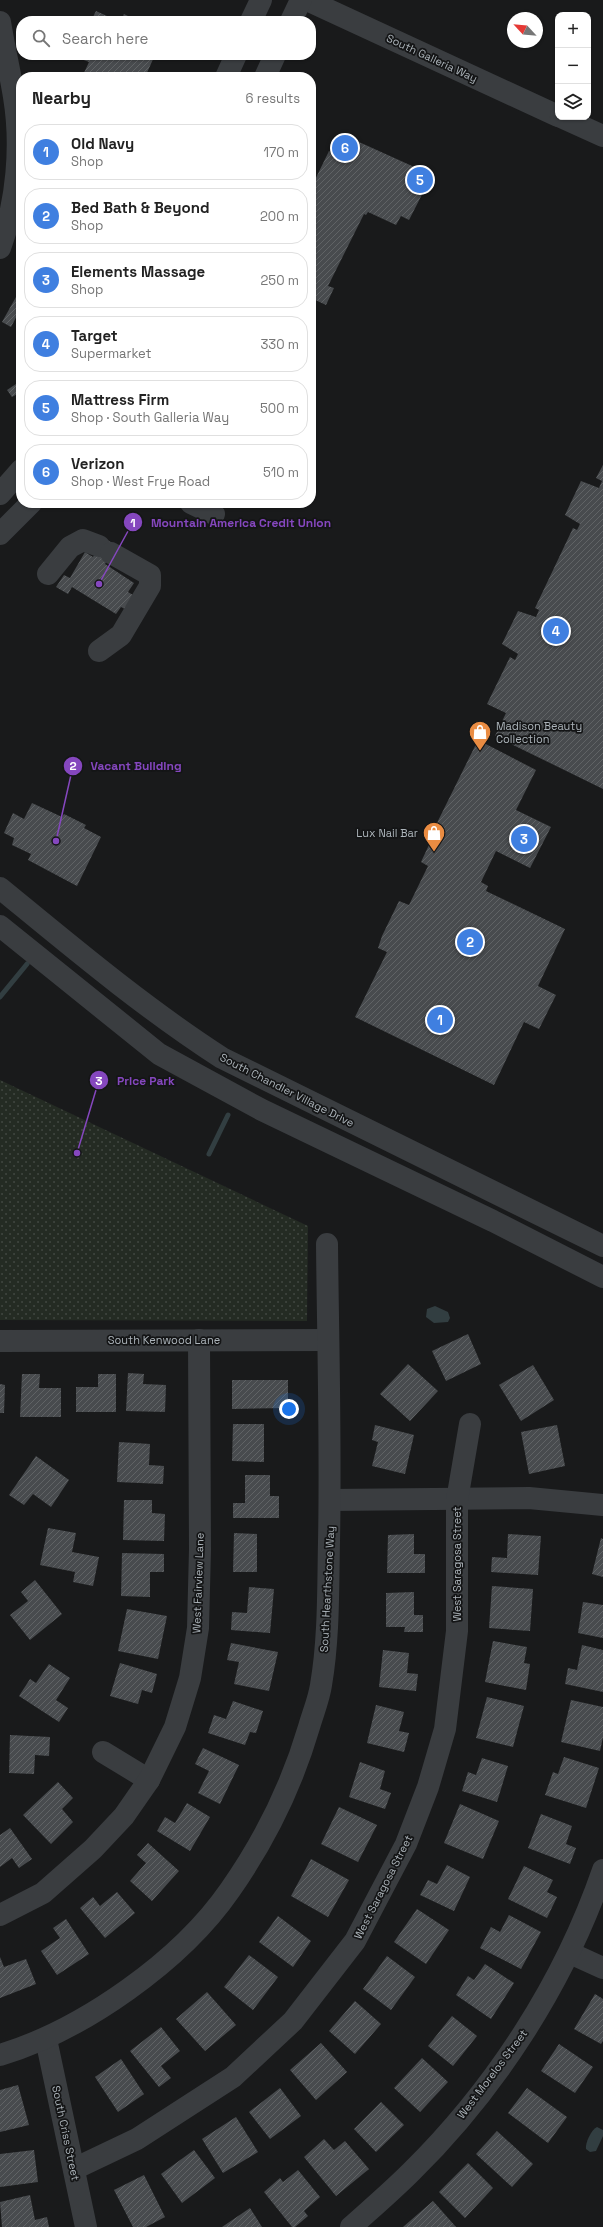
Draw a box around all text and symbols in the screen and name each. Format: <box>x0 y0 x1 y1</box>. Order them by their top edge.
north arrow <box>507 12 543 48</box>
map controls <box>555 12 591 120</box>
button: + <box>555 12 591 48</box>
search box <box>16 16 316 60</box>
icon: search <box>30 27 52 49</box>
text: Search here <box>62 29 148 48</box>
street label: South Galleria Way <box>384 31 480 85</box>
button: − <box>555 48 591 84</box>
button: layers <box>555 84 591 120</box>
text: Nearby <box>32 87 91 109</box>
text: 6 results <box>246 90 300 107</box>
pin: 6 <box>332 133 358 163</box>
text: Old Navy <box>71 134 134 153</box>
text: 1 <box>43 144 49 161</box>
text: 170 m <box>263 144 299 161</box>
text: Shop <box>71 153 103 170</box>
pin: 5 <box>407 165 433 195</box>
text: Bed Bath & Beyond <box>71 198 210 217</box>
text: 2 <box>42 208 50 225</box>
text: 200 m <box>260 208 299 225</box>
text: Shop <box>71 217 103 234</box>
text: Elements Massage <box>71 262 205 281</box>
text: 3 <box>42 272 50 289</box>
text: 250 m <box>261 272 299 289</box>
text: Shop <box>71 281 103 298</box>
text: Target <box>71 326 118 345</box>
text: 4 <box>42 336 50 353</box>
text: 330 m <box>260 336 299 353</box>
text: Supermarket <box>71 345 152 362</box>
text: Mattress Firm <box>71 390 169 409</box>
text: 5 <box>42 400 50 417</box>
text: 500 m <box>260 400 299 417</box>
text: Shop · South Galleria Way <box>71 409 229 426</box>
text: Verizon <box>71 454 124 473</box>
text: 6 <box>42 464 50 481</box>
text: 510 m <box>263 464 299 481</box>
text: Shop · West Frye Road <box>71 473 210 490</box>
callout: Mountain America Credit Union <box>123 510 339 534</box>
text: 1 <box>130 515 136 531</box>
text: Mountain America Credit Union <box>151 515 331 531</box>
pin: 4 <box>543 616 569 646</box>
shop icon: Madison Beauty Collection <box>467 719 493 752</box>
place label: Madison Beauty Collection <box>496 719 582 746</box>
callout: Vacant Building <box>63 754 190 778</box>
text: 2 <box>69 758 77 774</box>
text: Vacant Building <box>90 758 182 774</box>
shop icon: Lux Nail Bar <box>421 820 447 853</box>
pin: 3 <box>511 824 537 854</box>
place label: Lux Nail Bar <box>356 826 418 840</box>
pin: 2 <box>457 927 483 957</box>
pin: 1 <box>427 1005 453 1035</box>
street label: South Chandler Village Drive <box>218 1050 356 1130</box>
callout: Price Park <box>89 1068 183 1092</box>
text: 3 <box>95 1073 103 1089</box>
text: Price Park <box>117 1073 175 1089</box>
street label: South Kenwood Lane <box>108 1333 220 1347</box>
your location <box>279 1399 299 1419</box>
street label: West Saragosa Street <box>450 1506 464 1622</box>
street label: South Hearthstone Way <box>317 1525 337 1653</box>
street label: West Fairview Lane <box>189 1532 207 1634</box>
street label: West Saragosa Street <box>351 1833 415 1941</box>
street label: West Morelos Street <box>454 2027 530 2121</box>
street label: South Criss Street <box>49 2084 83 2182</box>

